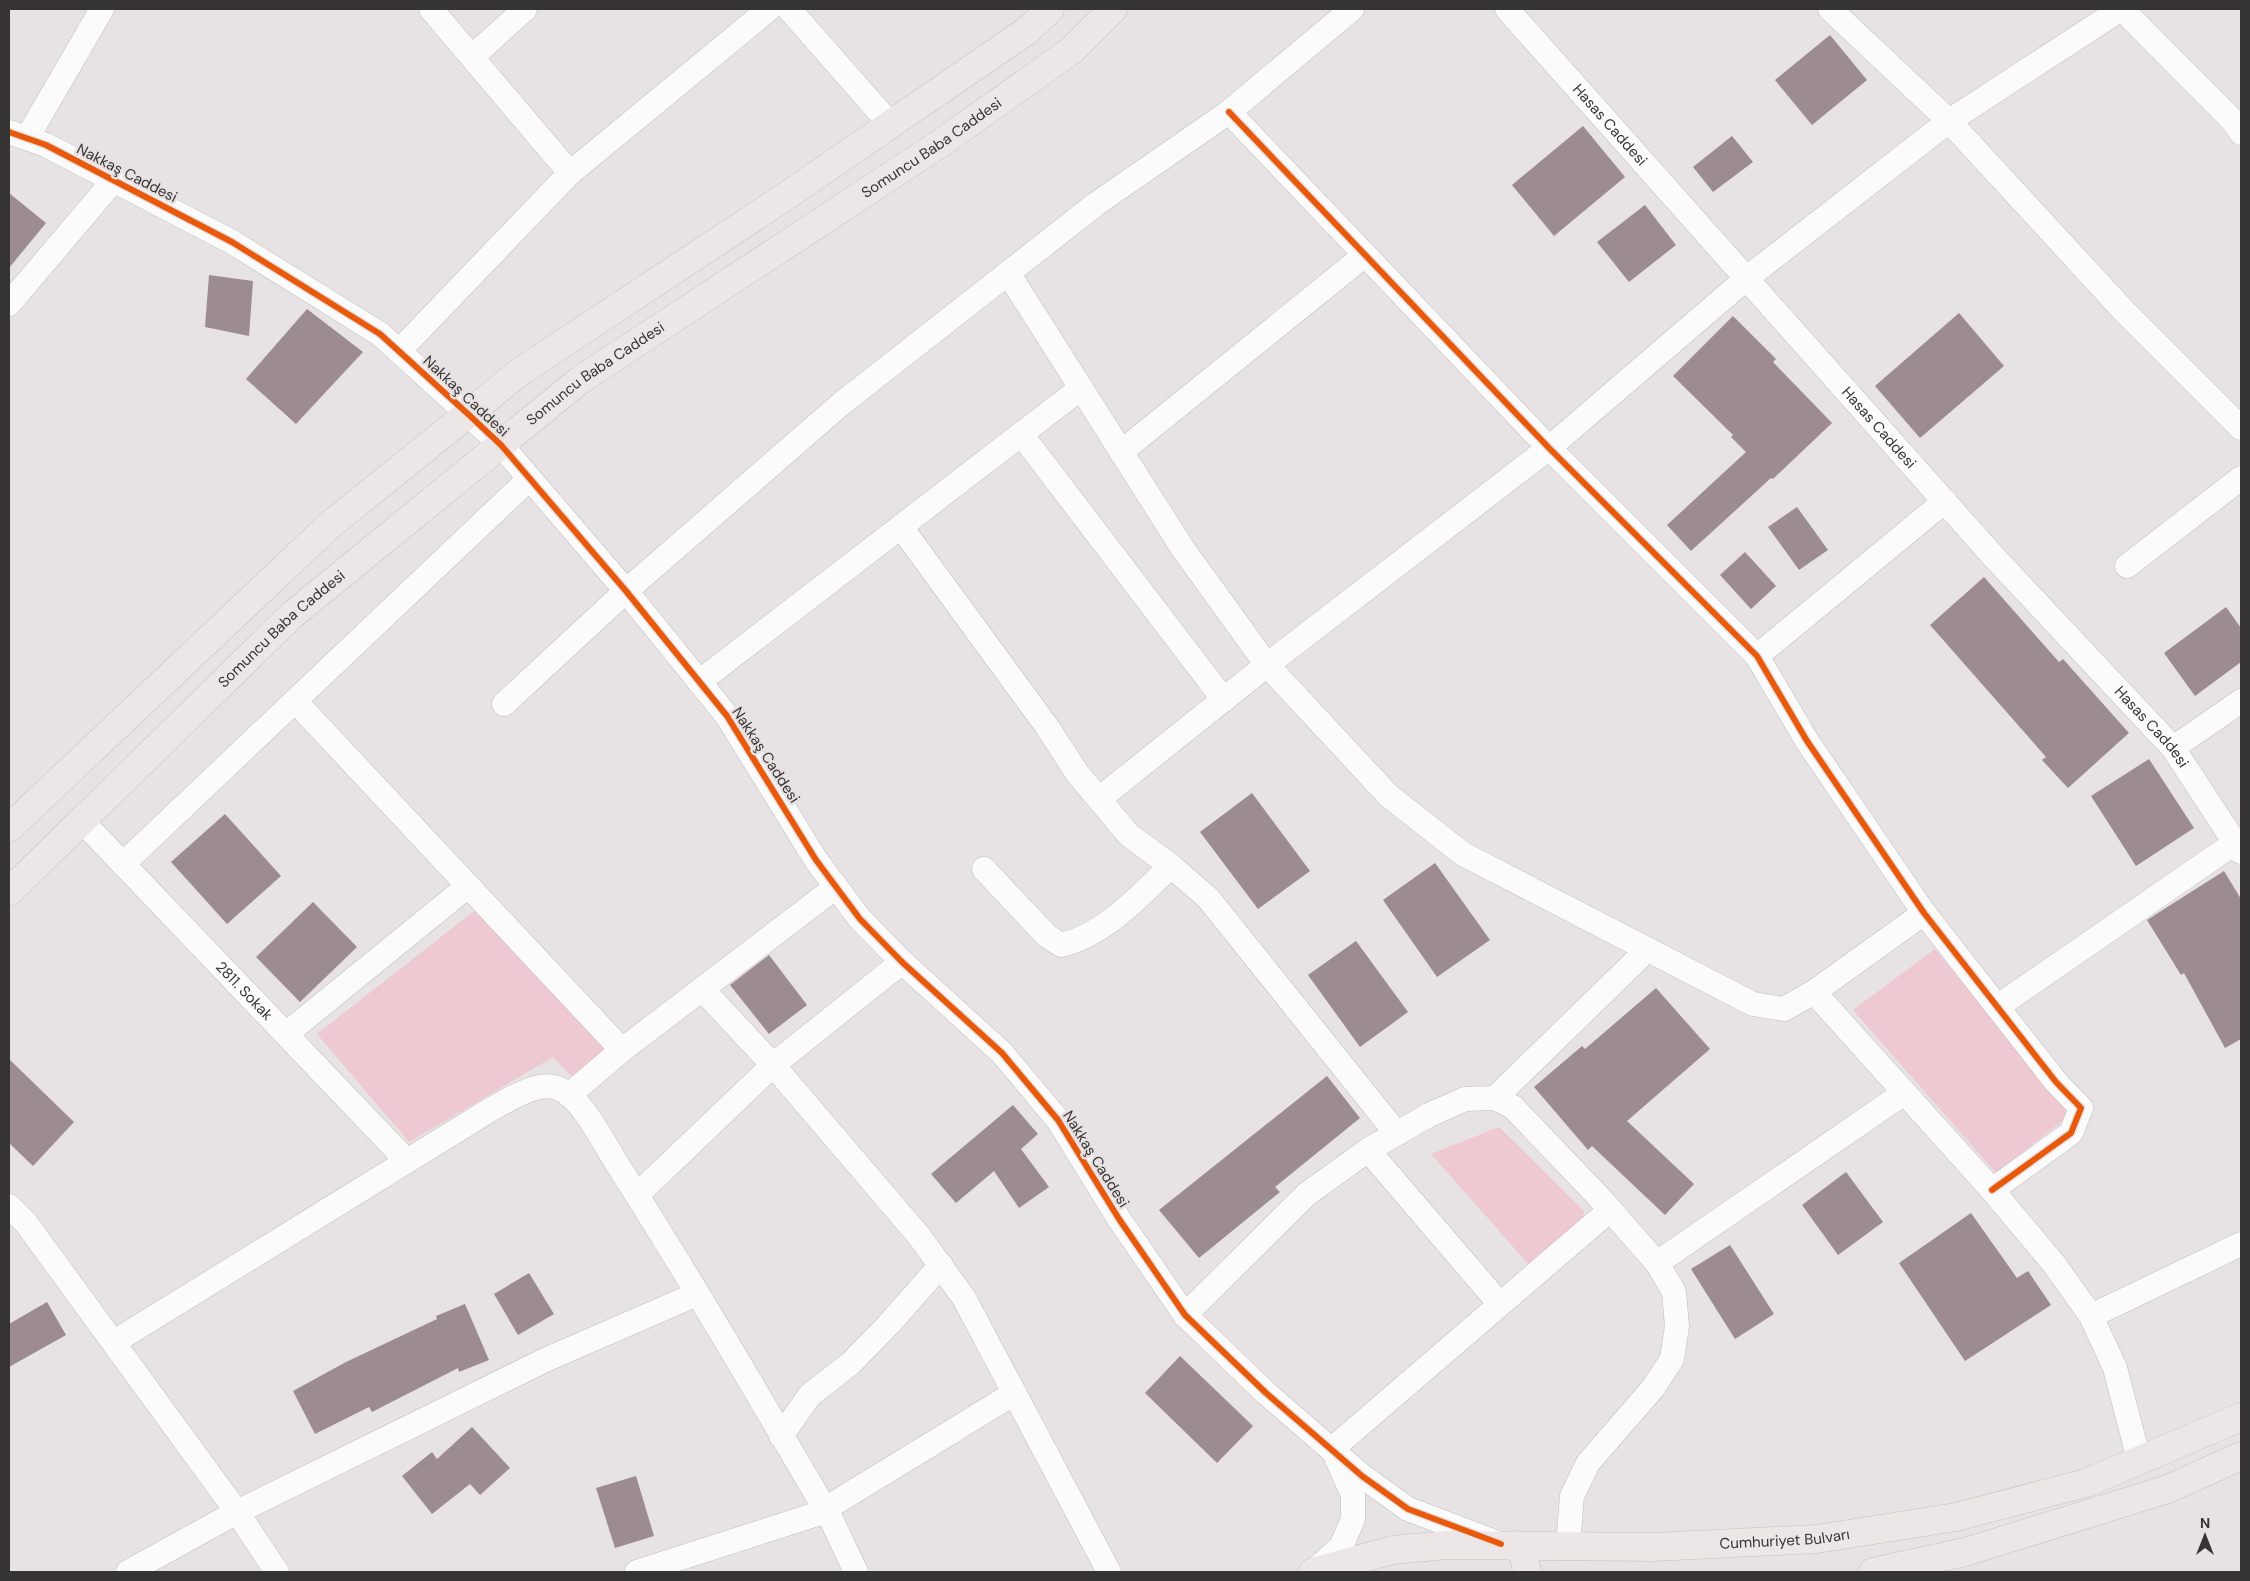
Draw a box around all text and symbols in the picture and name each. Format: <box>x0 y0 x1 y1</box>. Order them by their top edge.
street label: Hasas Caddesi <box>1568 80 1652 170</box>
street label: Somuncu Baba Caddesi <box>857 93 1006 203</box>
street label: Nakkaş Caddesi <box>73 139 181 207</box>
street label: Somuncu Baba Caddesi <box>522 317 668 430</box>
street label: Nakkaş Caddesi <box>419 351 513 441</box>
street label: Hasas Caddesi <box>1837 382 1921 473</box>
street label: Somuncu Baba Caddesi <box>214 566 349 692</box>
street label: Hasas Caddesi <box>2110 682 2193 772</box>
street label: Nakkaş Caddesi <box>727 703 805 807</box>
street label: 2811. Sokak <box>211 957 278 1025</box>
street label: Nakkaş Caddesi <box>1058 1107 1134 1211</box>
north arrow <box>2180 1511 2230 1561</box>
text: N <box>2200 1514 2210 1532</box>
street label: Cumhuriyet Bulvarı <box>1719 1524 1851 1554</box>

